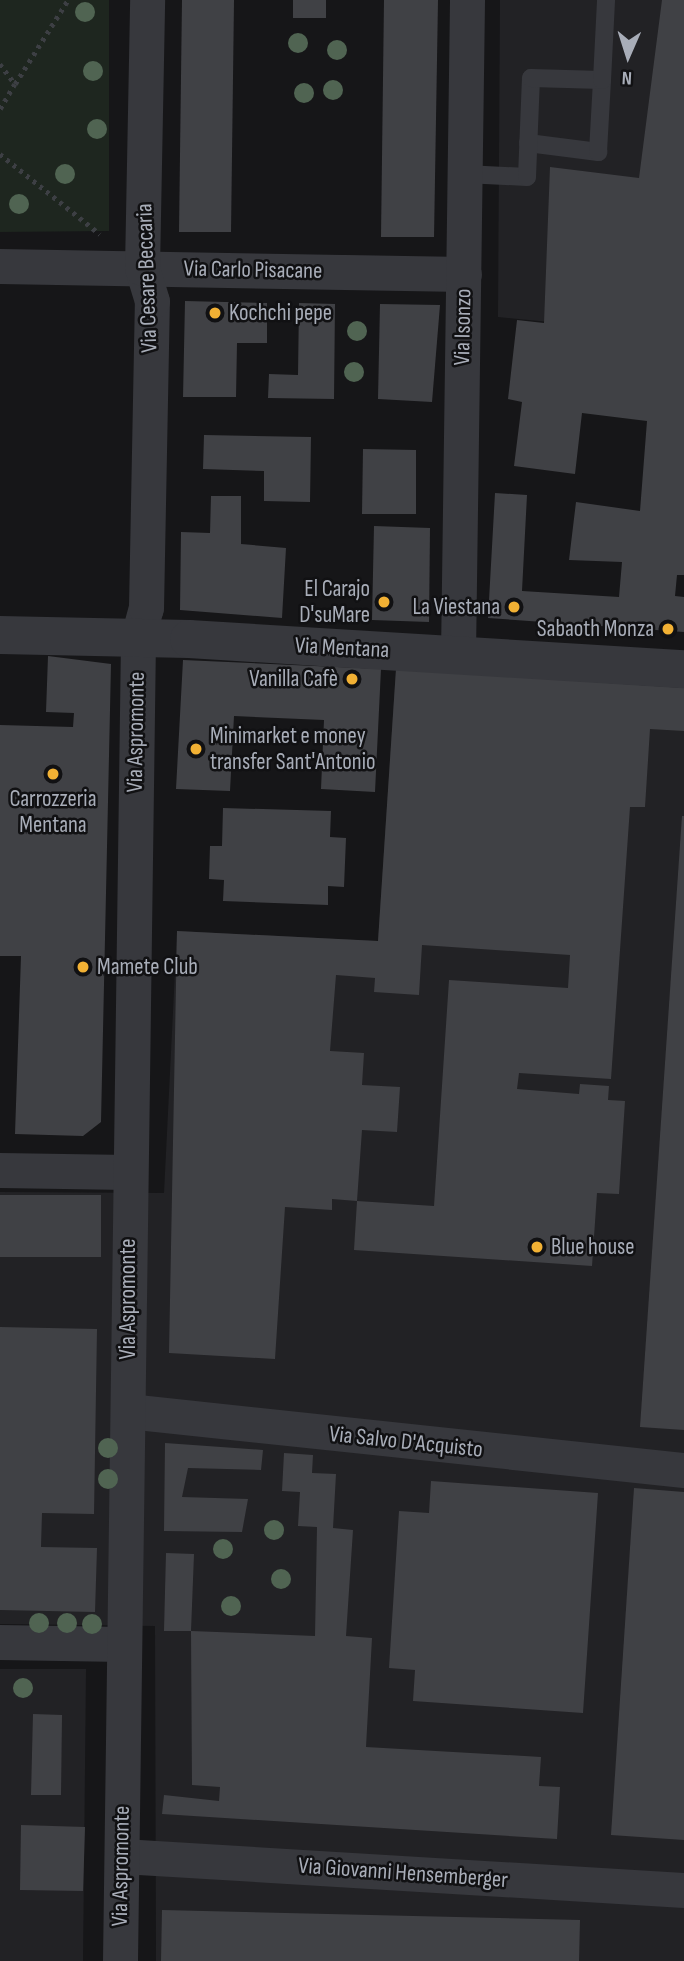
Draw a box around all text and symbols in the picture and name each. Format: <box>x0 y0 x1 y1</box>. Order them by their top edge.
north arrow <box>593 21 663 91</box>
text: N <box>621 66 633 89</box>
street label: Via Cesare Beccaria <box>131 203 163 353</box>
street label: Via Carlo Pisacane <box>183 255 323 285</box>
street label: Via Isonzo <box>449 288 477 366</box>
place label: Kochchi pepe <box>229 299 332 327</box>
marker: Kochchi pepe <box>207 305 223 321</box>
place label: El Carajo D'suMare <box>299 575 370 629</box>
place label: La Viestana <box>412 593 500 621</box>
marker: El Carajo D'suMare <box>376 594 392 610</box>
marker: La Viestana <box>506 599 522 615</box>
place label: Sabaoth Monza <box>537 615 654 643</box>
marker: Sabaoth Monza <box>660 621 676 637</box>
street label: Via Mentana <box>294 632 390 664</box>
place label: Vanilla Cafè <box>249 665 338 693</box>
street label: Via Aspromonte <box>121 671 151 793</box>
marker: Vanilla Cafè <box>344 671 360 687</box>
place label: Minimarket e money transfer Sant'Antonio <box>210 722 376 776</box>
marker: Minimarket e money transfer Sant'Antonio <box>188 741 204 757</box>
marker: Carrozzeria Mentana <box>45 766 61 782</box>
place label: Carrozzeria Mentana <box>10 785 96 839</box>
place label: Mamete Club <box>97 953 198 981</box>
marker: Mamete Club <box>75 959 91 975</box>
place label: Blue house <box>551 1233 635 1261</box>
street label: Via Aspromonte <box>114 1238 142 1360</box>
marker: Blue house <box>529 1239 545 1255</box>
street label: Via Salvo D'Acquisto <box>328 1420 484 1464</box>
street label: Via Aspromonte <box>106 1805 136 1927</box>
street label: Via Giovanni Hensemberger <box>297 1852 509 1894</box>

